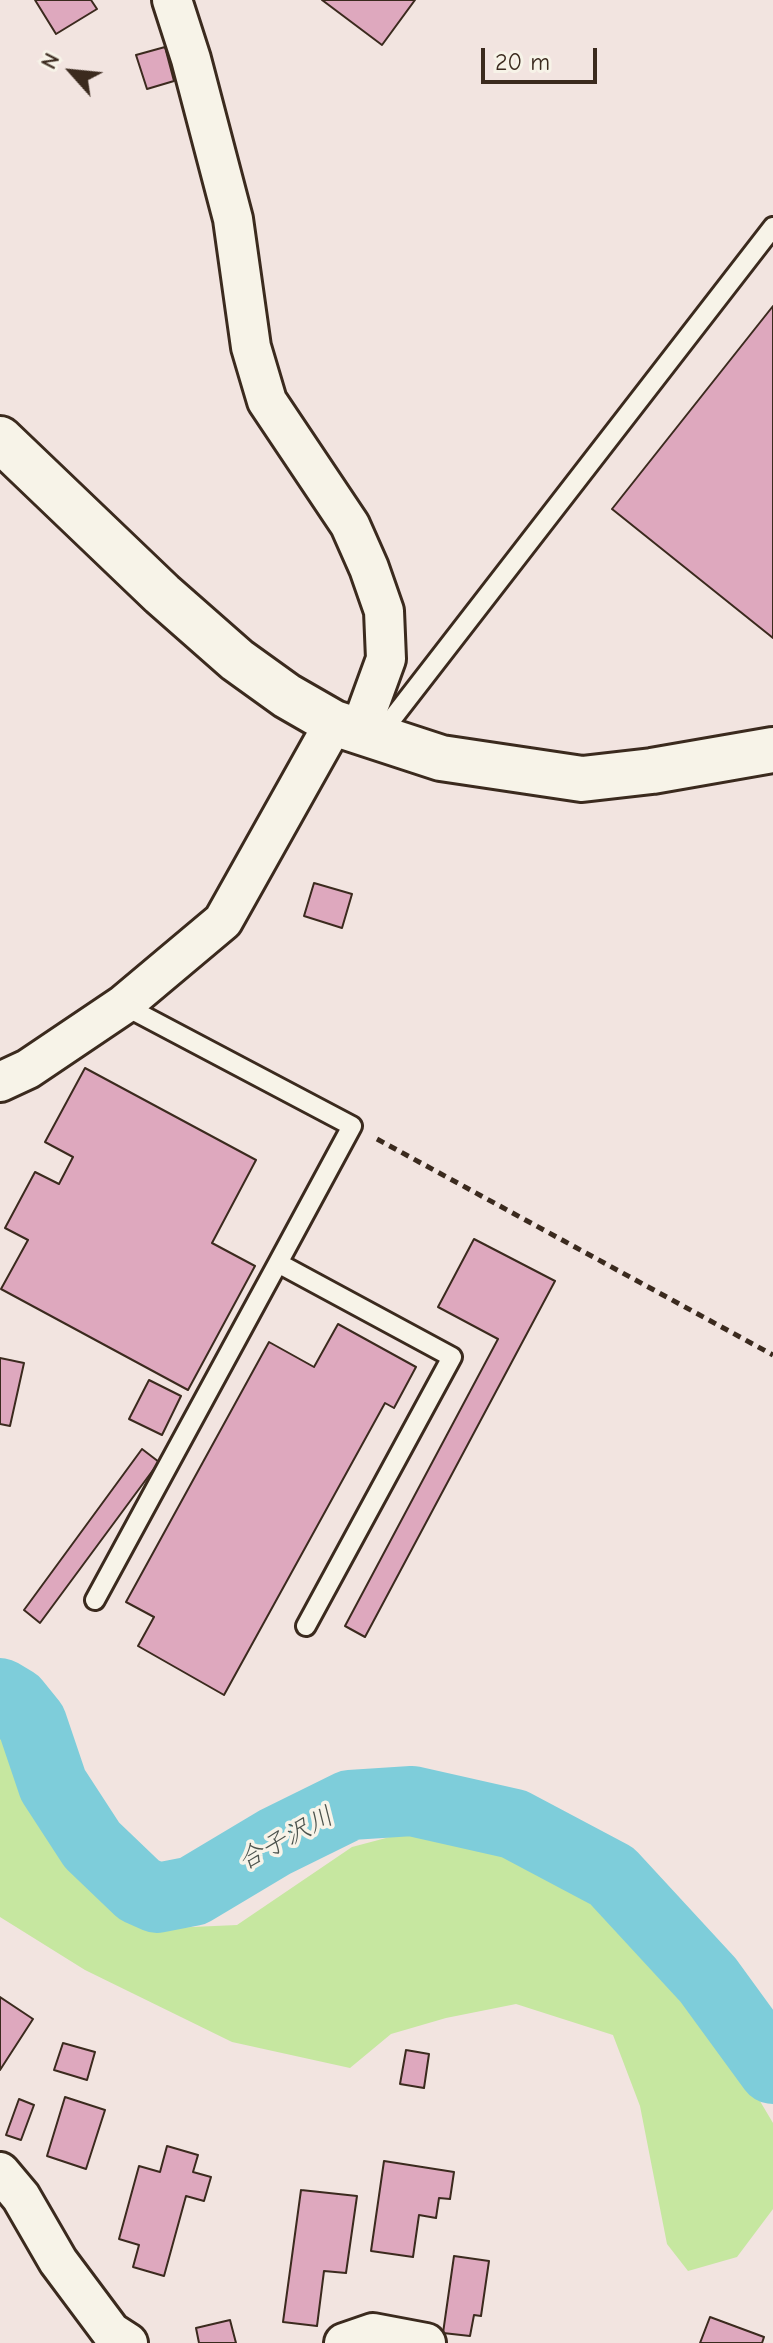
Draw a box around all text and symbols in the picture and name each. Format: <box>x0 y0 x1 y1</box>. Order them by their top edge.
north arrow <box>32 32 112 112</box>
scale bar <box>485 32 601 82</box>
text: 20 m <box>495 48 550 76</box>
text: N <box>36 49 65 73</box>
water label: 合子沢川 <box>233 1801 339 1877</box>

